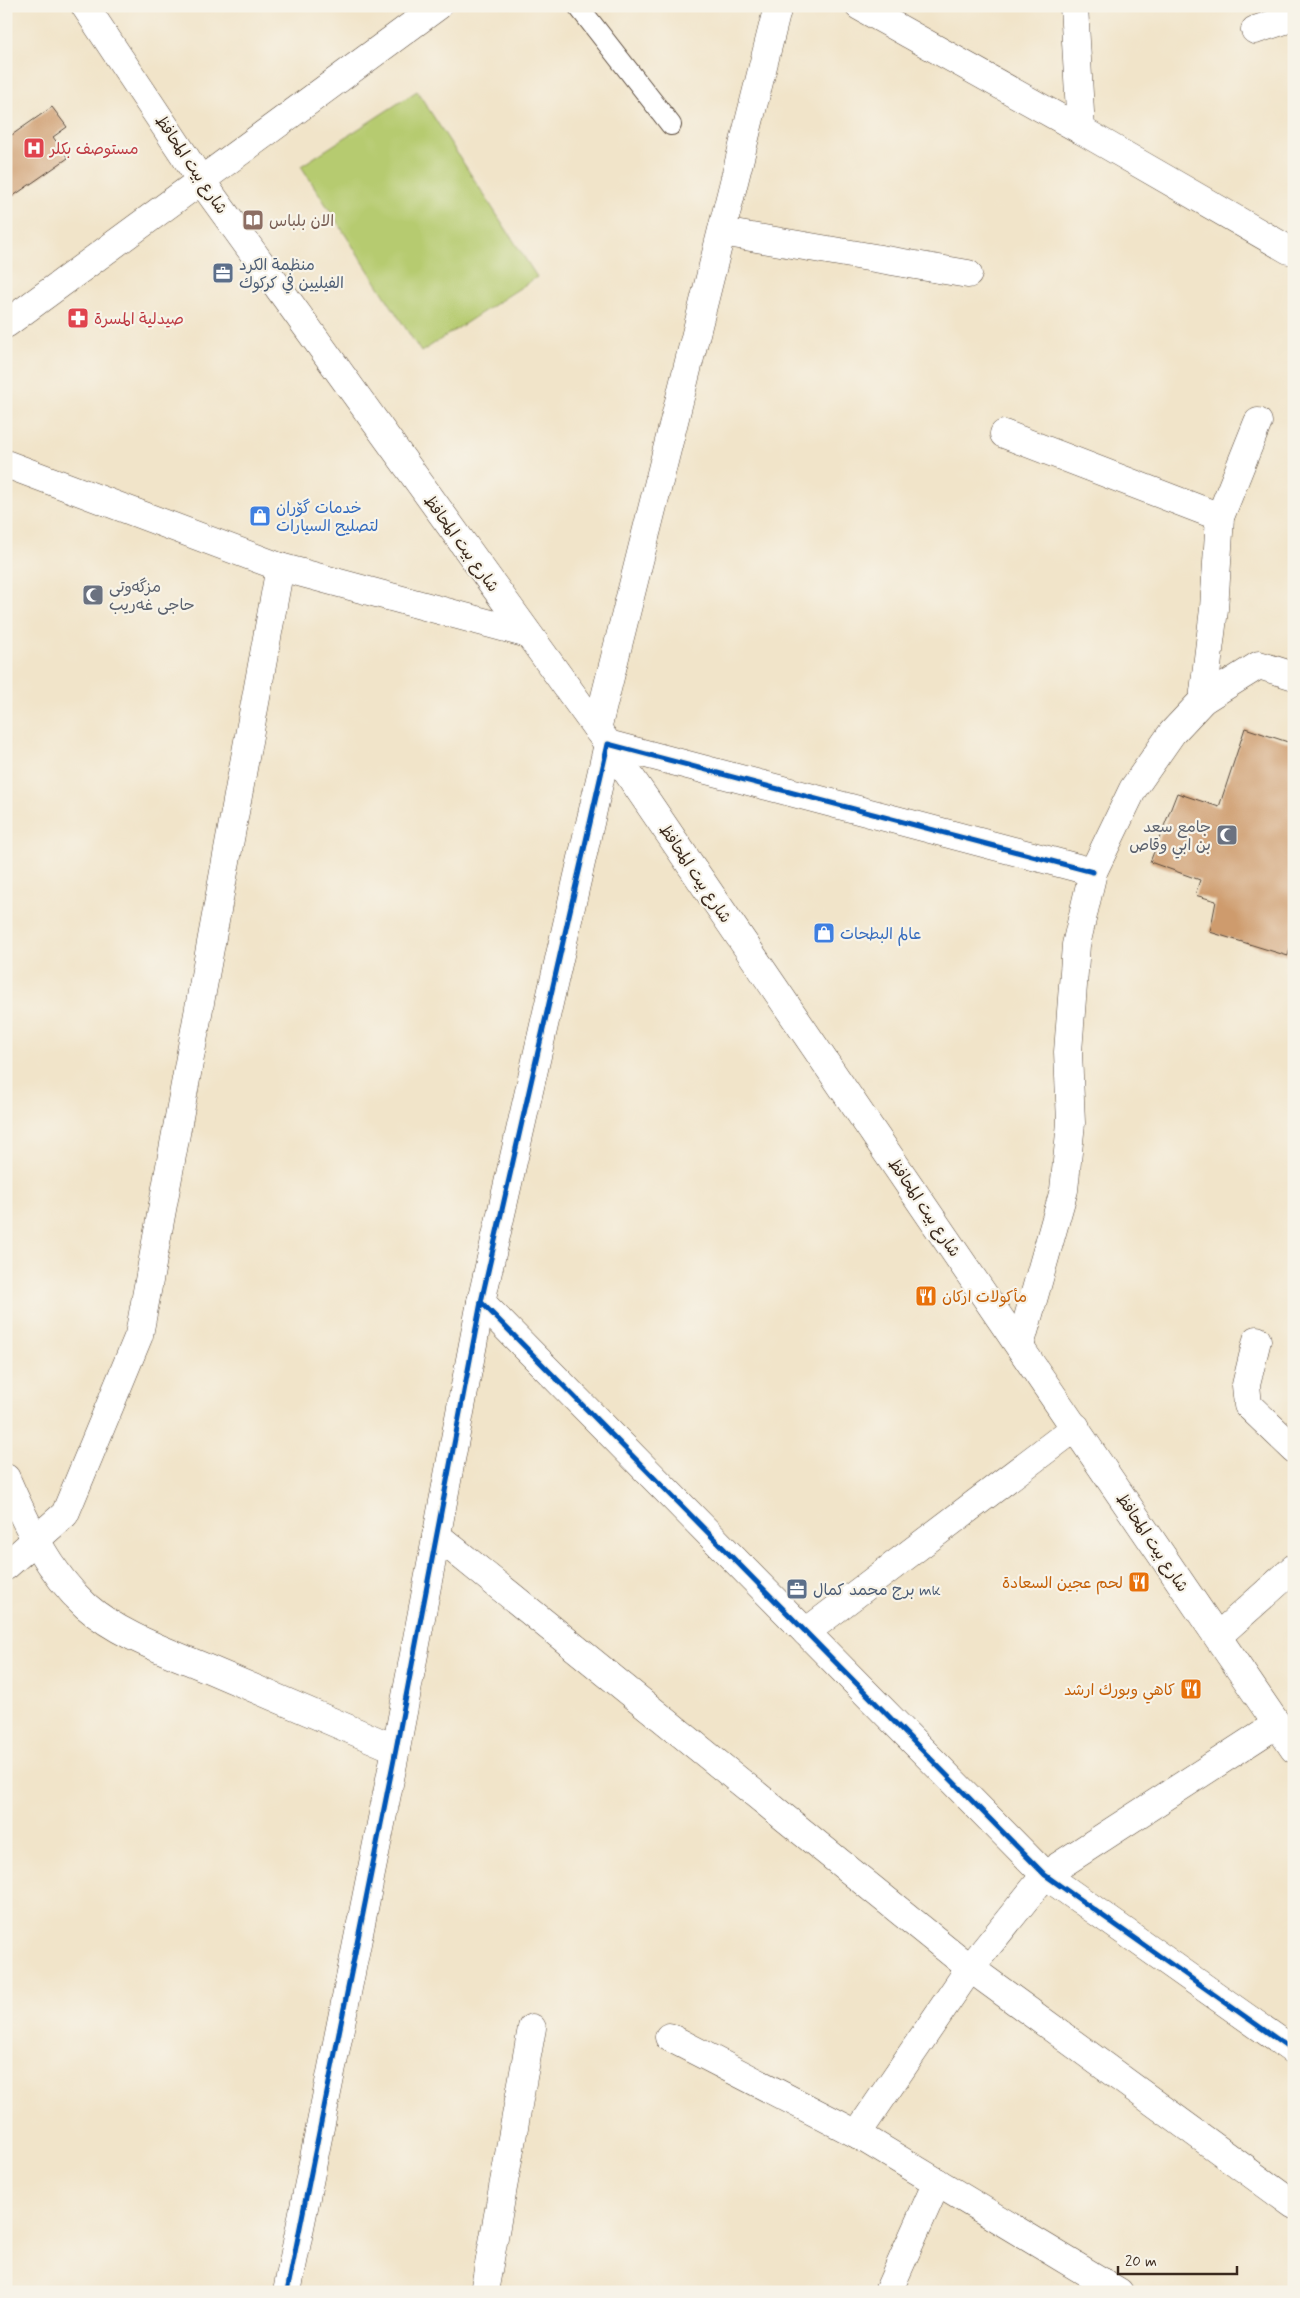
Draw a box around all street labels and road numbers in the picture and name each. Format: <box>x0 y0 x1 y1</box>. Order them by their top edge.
street label: شارع بيت المحافظ <box>150 111 232 218</box>
street label: شارع بيت المحافظ <box>418 491 503 597</box>
street label: شارع بيت المحافظ <box>654 820 736 927</box>
street label: شارع بيت المحافظ <box>883 1154 965 1261</box>
street label: شارع بيت المحافظ <box>1111 1489 1193 1596</box>

